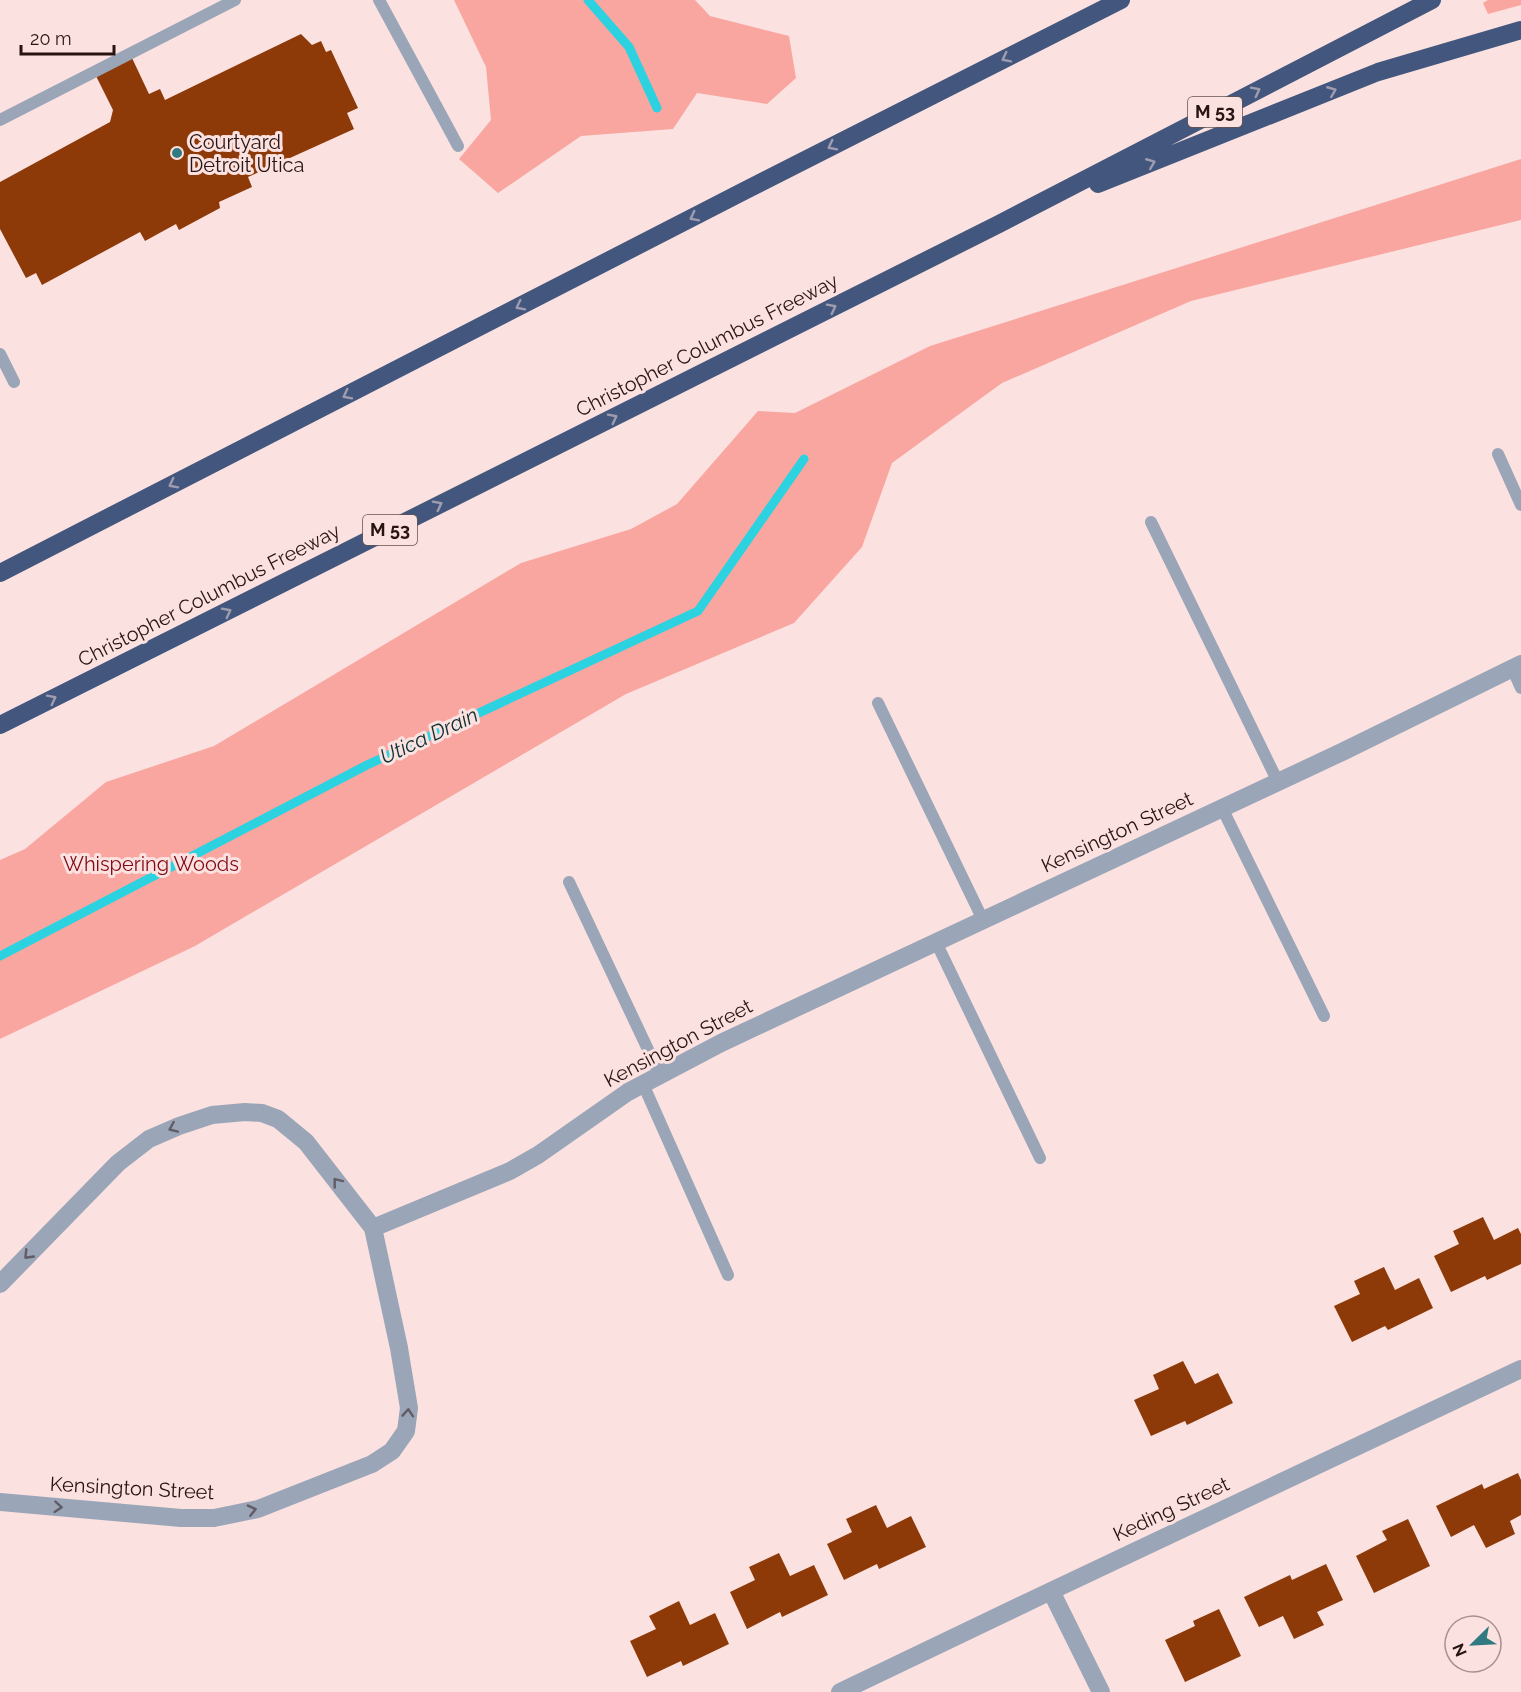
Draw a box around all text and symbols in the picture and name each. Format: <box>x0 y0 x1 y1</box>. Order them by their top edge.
scale bar <box>21 18 114 56</box>
text: 20 m <box>30 28 72 49</box>
one-way arrow <box>1002 51 1013 63</box>
one-way arrow <box>1325 86 1336 98</box>
one-way arrow <box>1250 87 1260 98</box>
road number: M 53 <box>1188 97 1242 127</box>
place label: Courtyard Detroit Utica <box>189 130 304 177</box>
one-way arrow <box>828 139 839 151</box>
marker: Courtyard Detroit Utica <box>170 146 184 160</box>
one-way arrow <box>1144 158 1155 170</box>
one-way arrow <box>689 210 700 221</box>
street label: Christopher Columbus Freeway <box>572 268 842 422</box>
one-way arrow <box>516 299 526 310</box>
one-way arrow <box>826 303 837 315</box>
one-way arrow <box>342 388 353 399</box>
one-way arrow <box>606 414 617 425</box>
one-way arrow <box>169 477 179 488</box>
one-way arrow <box>432 501 443 513</box>
road number: M 53 <box>363 515 417 545</box>
street label: Christopher Columbus Freeway <box>74 518 344 672</box>
one-way arrow <box>220 607 231 619</box>
one-way arrow <box>46 695 57 706</box>
water label: Utica Drain <box>376 702 482 769</box>
street label: Kensington Street <box>1037 786 1197 878</box>
park label: Whispering Woods <box>63 852 239 876</box>
street label: Kensington Street <box>600 994 756 1092</box>
one-way arrow <box>169 1121 180 1133</box>
one-way arrow <box>333 1178 344 1189</box>
one-way arrow <box>24 1248 35 1259</box>
one-way arrow <box>401 1408 414 1417</box>
street label: Kensington Street <box>49 1472 215 1504</box>
street label: Keding Street <box>1109 1472 1233 1546</box>
one-way arrow <box>54 1500 63 1513</box>
one-way arrow <box>247 1505 257 1518</box>
north arrow <box>1443 1614 1503 1674</box>
text: N <box>1449 1640 1471 1659</box>

